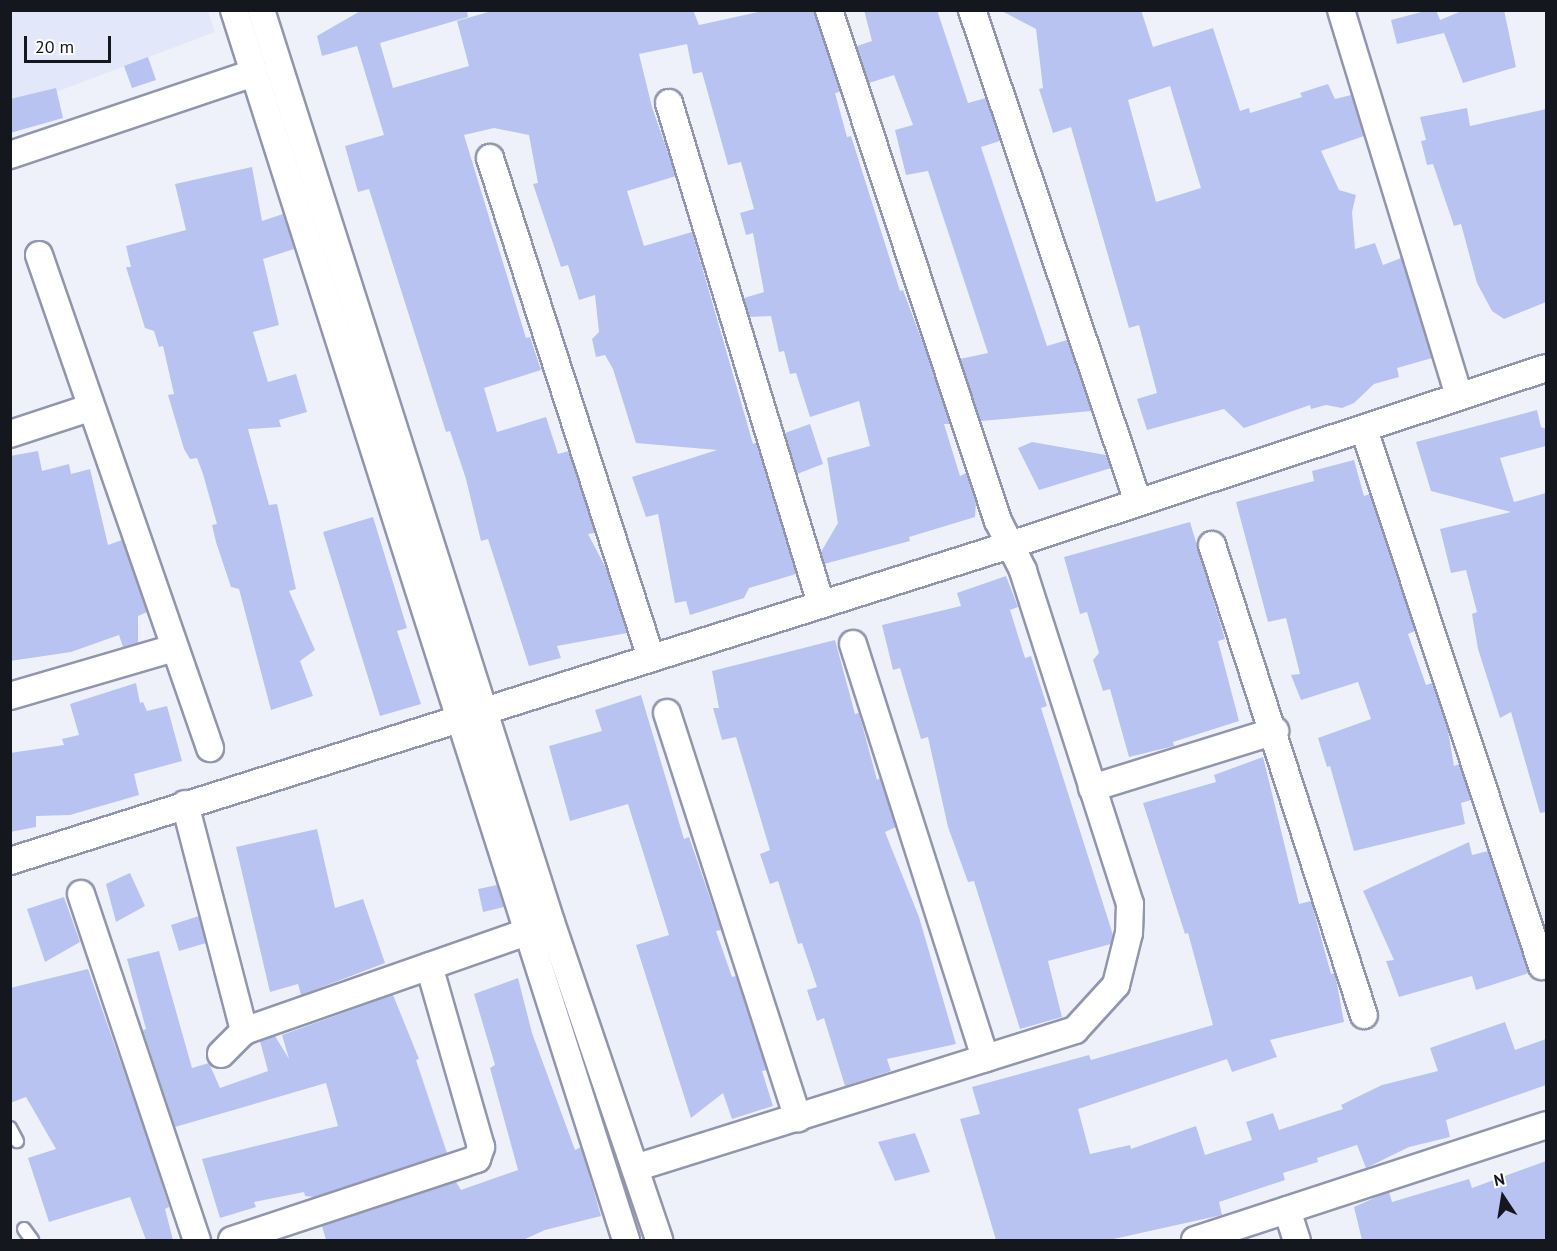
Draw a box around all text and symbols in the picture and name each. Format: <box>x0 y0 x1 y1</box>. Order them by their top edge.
scale bar <box>27 24 114 62</box>
text: 20 m <box>35 35 74 58</box>
north arrow <box>1473 1167 1533 1227</box>
text: N <box>1492 1169 1506 1190</box>

